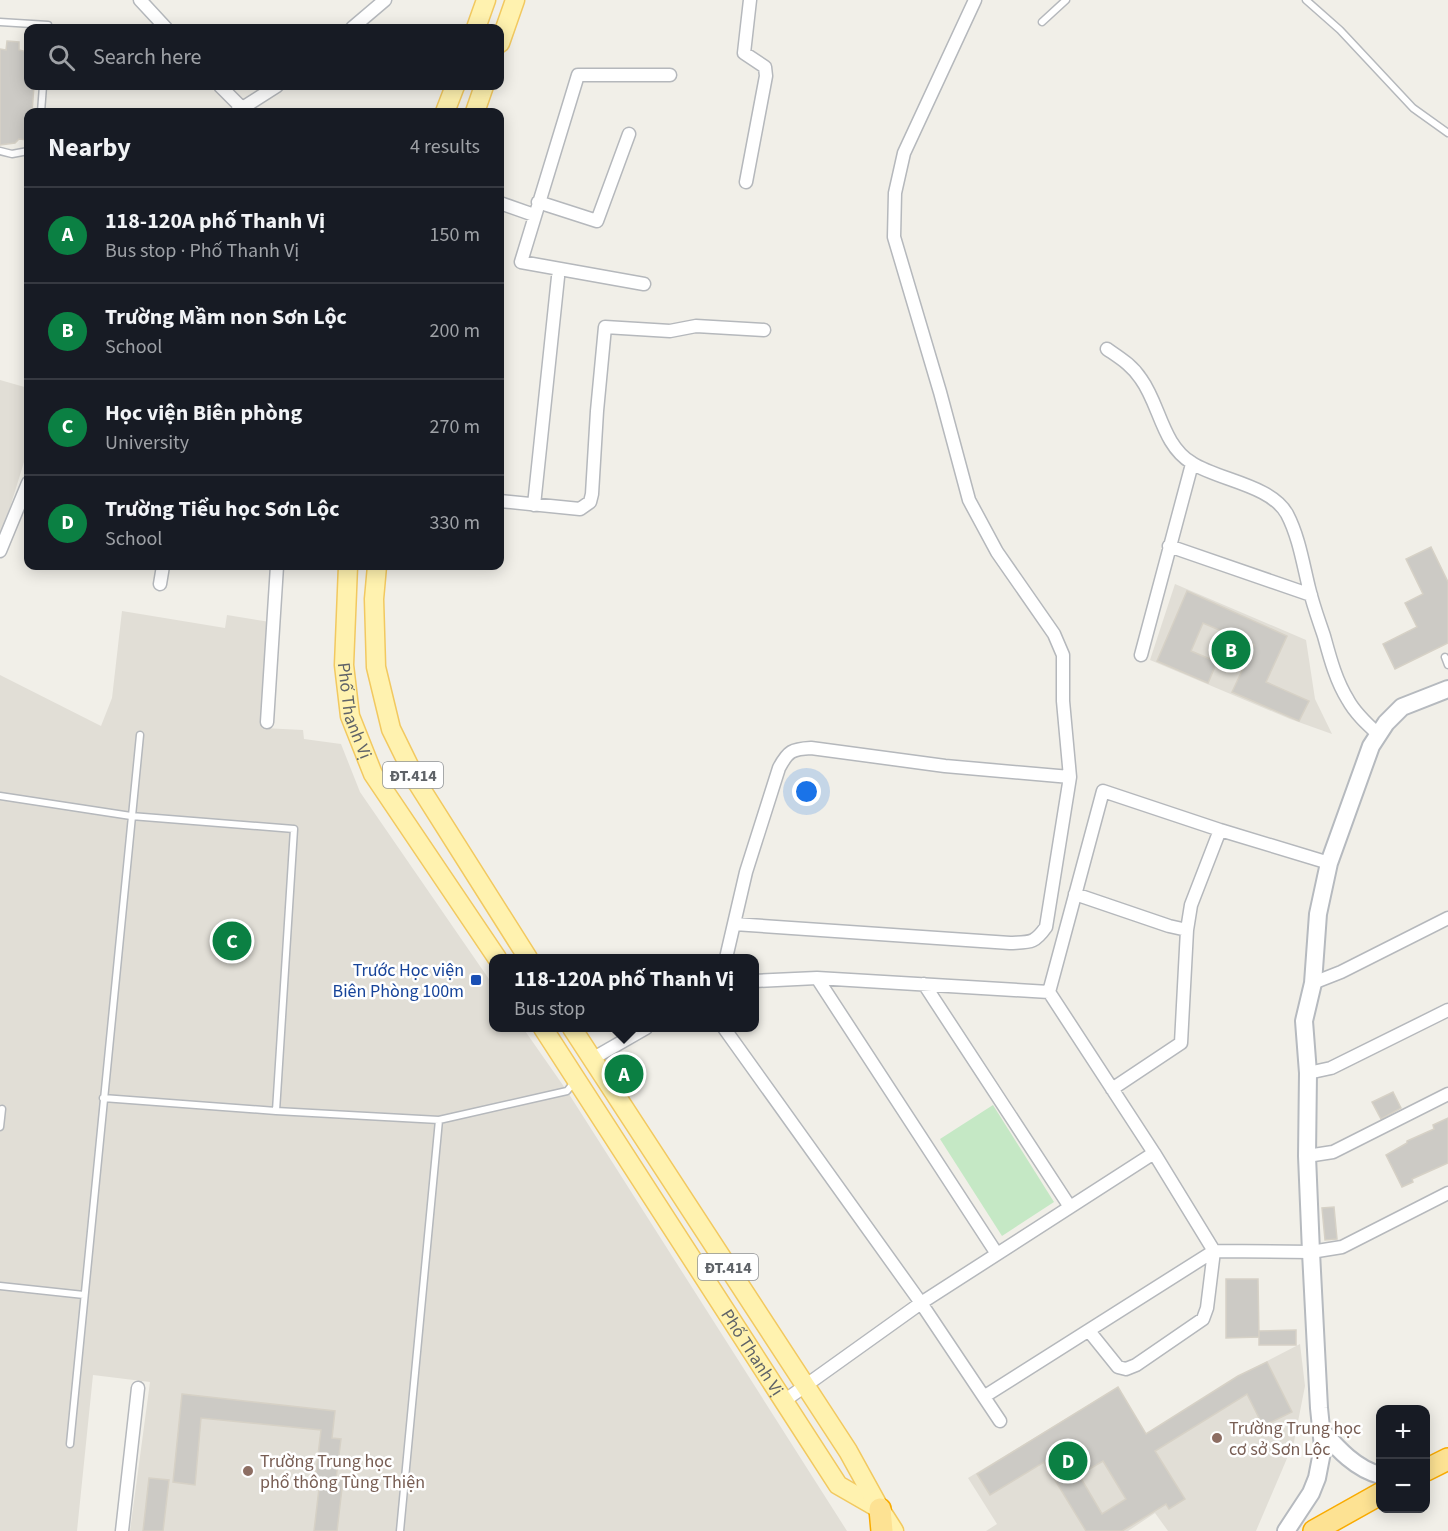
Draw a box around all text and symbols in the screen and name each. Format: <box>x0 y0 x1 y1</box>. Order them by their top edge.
search box <box>24 24 504 90</box>
icon: search <box>45 41 78 74</box>
text: Search here <box>93 41 201 73</box>
text: Nearby <box>48 129 131 166</box>
text: 4 results <box>410 133 480 161</box>
text: 118-120A phố Thanh Vị <box>105 205 325 237</box>
text: A <box>62 221 73 249</box>
text: 150 m <box>430 221 480 249</box>
text: Bus stop · Phố Thanh Vị <box>105 237 299 265</box>
text: Trường Mầm non Sơn Lộc <box>105 301 347 333</box>
text: B <box>61 317 74 345</box>
text: 200 m <box>430 317 480 345</box>
text: School <box>105 333 162 361</box>
text: Học viện Biên phòng <box>105 397 302 429</box>
text: C <box>62 413 73 441</box>
text: 270 m <box>430 413 480 441</box>
text: University <box>105 429 189 457</box>
text: Trường Tiểu học Sơn Lộc <box>105 493 340 525</box>
text: D <box>61 509 74 537</box>
text: 330 m <box>430 509 480 537</box>
text: School <box>105 525 162 553</box>
pin: B <box>1212 628 1250 672</box>
street label: Phố Thanh Vị <box>331 661 378 763</box>
road number: ĐT.414 <box>383 762 443 788</box>
your location <box>792 777 821 806</box>
pin: C <box>212 918 252 964</box>
popup <box>489 954 759 1032</box>
place label: Trước Học viện Biên Phòng 100m <box>333 958 464 1004</box>
text: 118-120A phố Thanh Vị <box>514 963 734 995</box>
marker: Trước Học viện Biên Phòng 100m <box>469 973 483 987</box>
text: Bus stop <box>514 995 585 1023</box>
pin: A <box>604 1052 644 1096</box>
road number: ĐT.414 <box>698 1254 758 1280</box>
street label: Phố Thanh Vị <box>715 1304 789 1401</box>
map controls <box>1376 1405 1430 1513</box>
button: + <box>1376 1405 1430 1459</box>
place label: Trường Trung học cơ sở Sơn Lộc <box>1229 1416 1361 1462</box>
marker: Trường Trung học cơ sở Sơn Lộc <box>1210 1431 1224 1445</box>
pin: D <box>1048 1438 1088 1484</box>
place label: Trường Trung học phổ thông Tùng Thiện <box>260 1449 425 1495</box>
button: − <box>1376 1459 1430 1513</box>
marker: Trường Trung học phổ thông Tùng Thiện <box>241 1464 255 1478</box>

